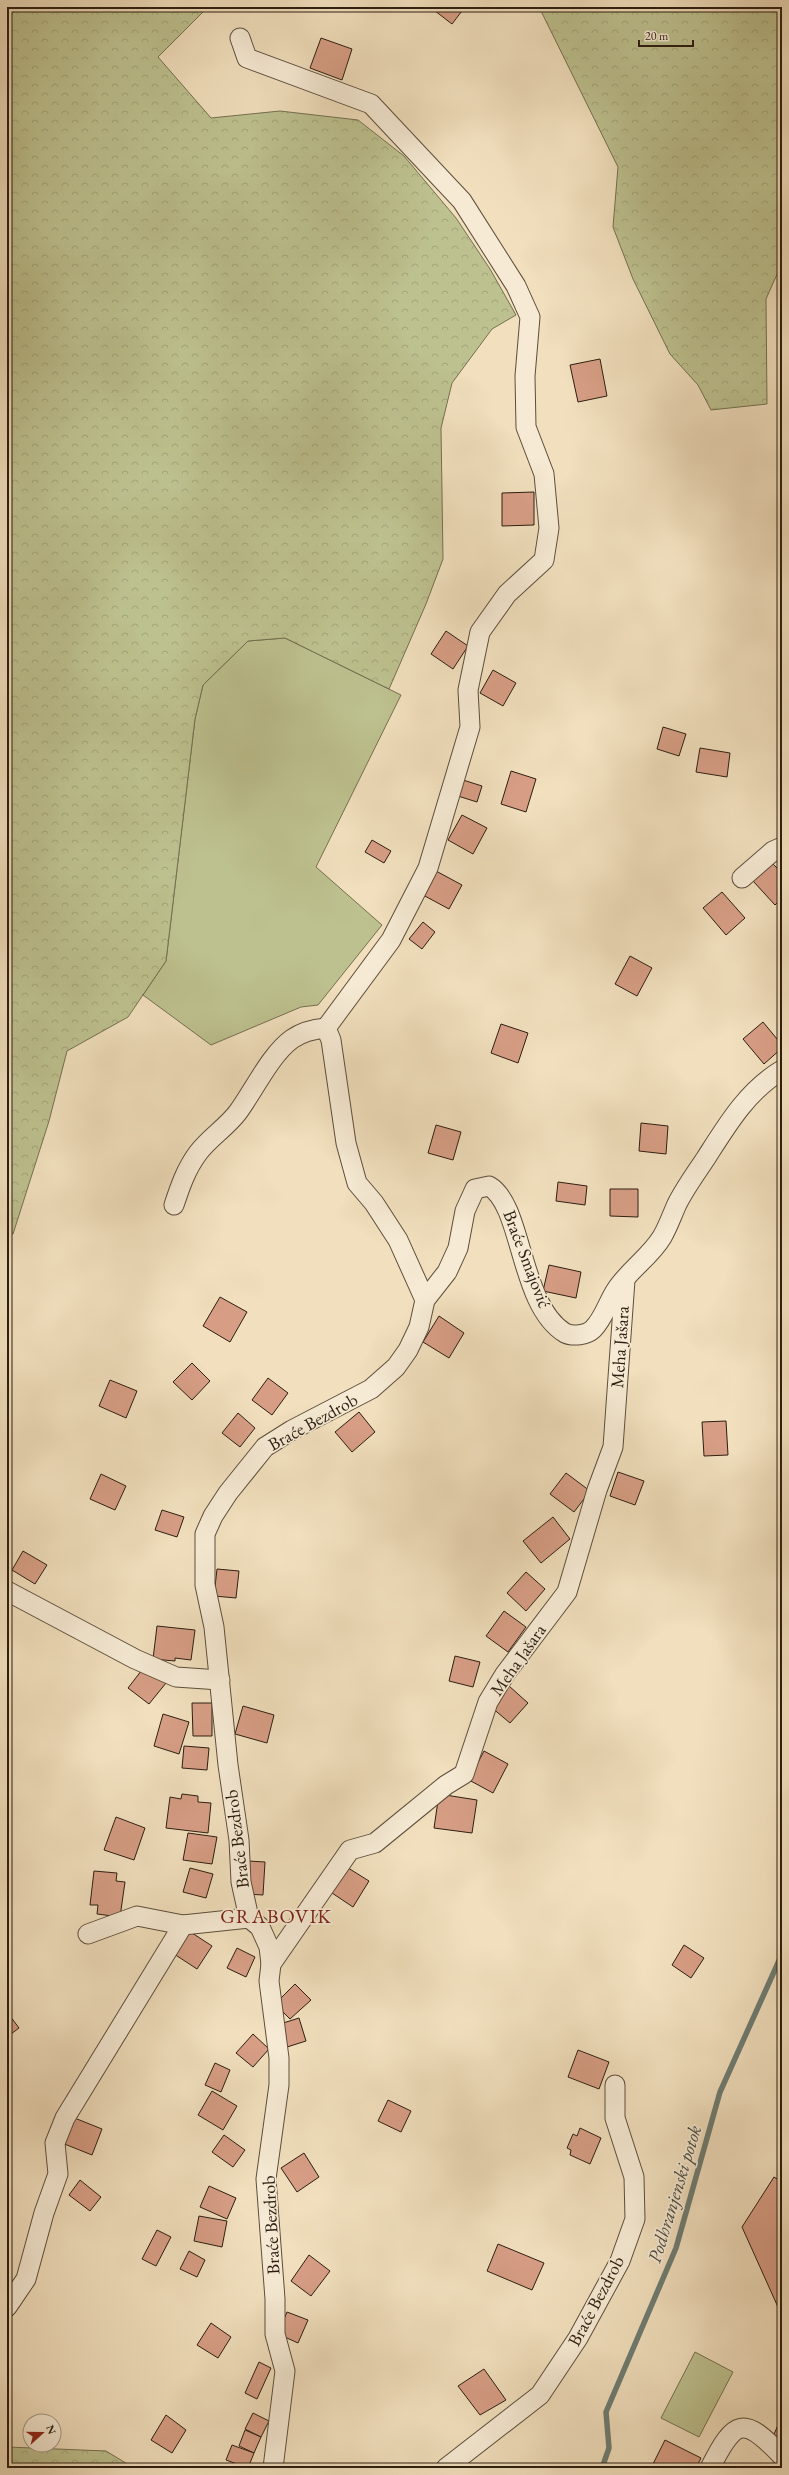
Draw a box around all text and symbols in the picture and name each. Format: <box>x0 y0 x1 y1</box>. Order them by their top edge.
scale bar <box>639 22 693 48</box>
text: 20 m <box>645 28 669 44</box>
street label: Braće Smajović <box>498 1207 557 1311</box>
street label: Meha Jašara <box>605 1304 634 1389</box>
street label: Braće Bezdrob <box>264 1387 362 1456</box>
street label: Meha Jašara <box>485 1619 551 1700</box>
street label: Braće Bezdrob <box>219 1789 254 1890</box>
district label: GRABOVIK <box>220 1903 332 1929</box>
water label: Podhranjenski potok <box>642 2122 707 2266</box>
street label: Braće Bezdrob <box>256 2175 285 2275</box>
street label: Braće Bezdrob <box>562 2252 629 2350</box>
north arrow <box>22 2413 62 2453</box>
text: N <box>43 2423 60 2436</box>

